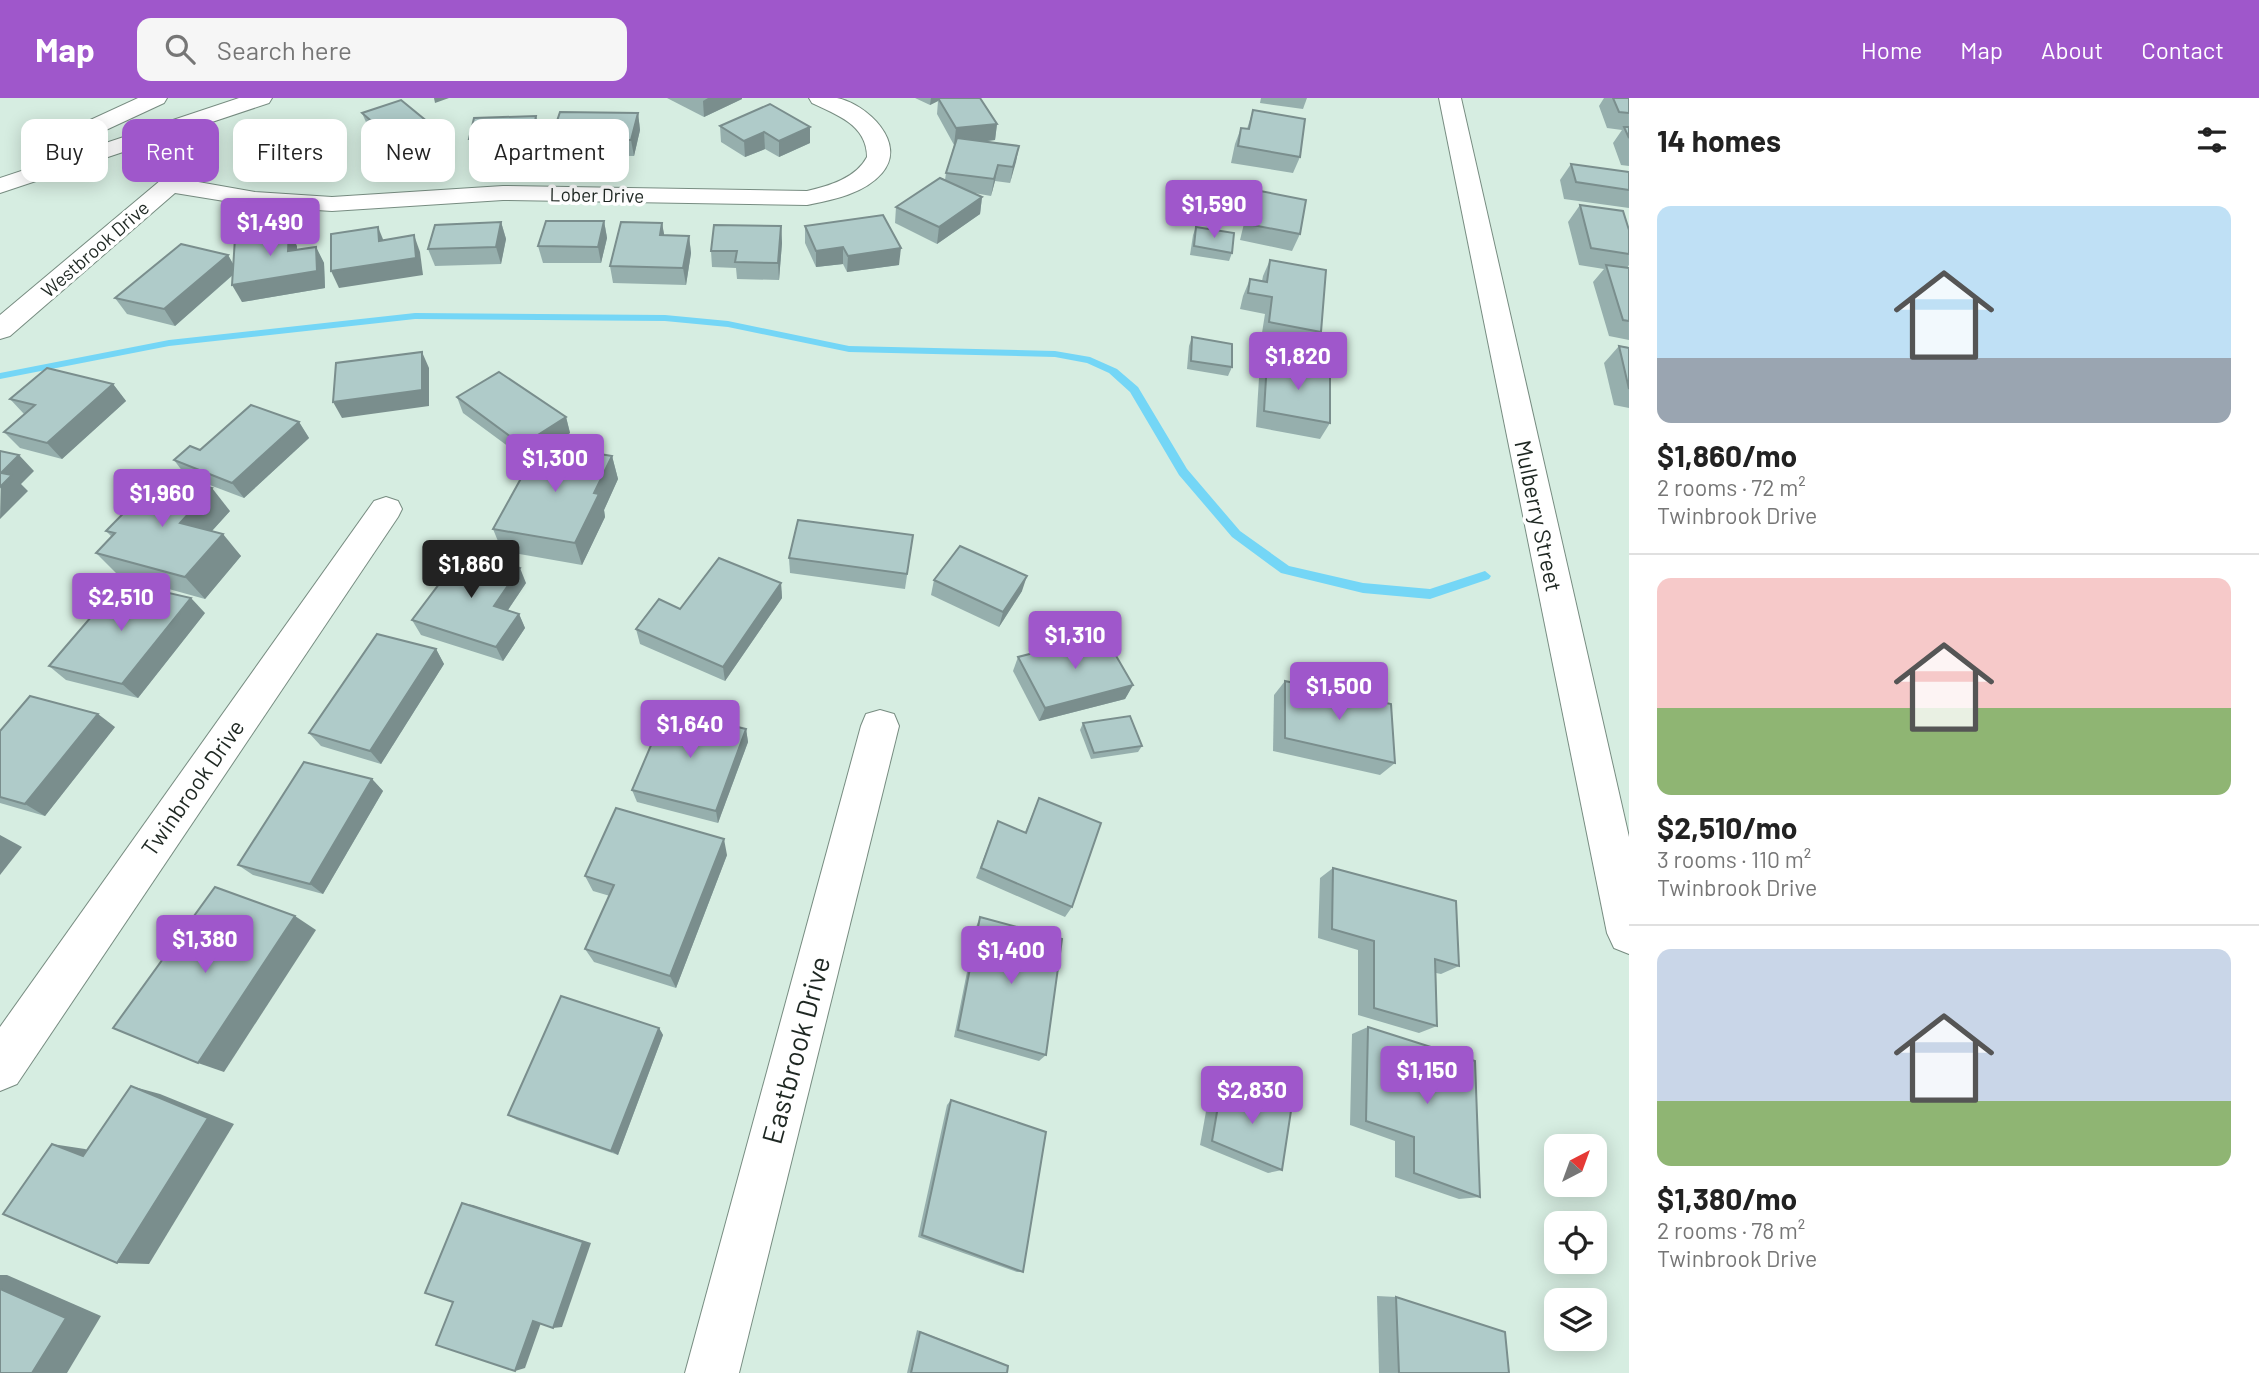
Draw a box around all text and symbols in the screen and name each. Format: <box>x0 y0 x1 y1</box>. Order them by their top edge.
search box <box>137 18 627 81</box>
text: Map <box>35 29 95 69</box>
icon: search <box>161 30 199 68</box>
text: Search here <box>217 34 352 65</box>
text: Home <box>1861 35 1922 64</box>
text: Map <box>1960 35 2003 64</box>
text: About <box>2041 35 2103 64</box>
text: Contact <box>2141 35 2224 64</box>
chip: Buy <box>21 119 108 182</box>
chip: Rent <box>122 119 219 182</box>
chip: Filters <box>233 119 347 182</box>
chip: New <box>361 119 455 182</box>
chip: Apartment <box>469 119 629 182</box>
icon: filters <box>2193 121 2231 159</box>
text: 14 homes <box>1657 122 1781 158</box>
pin: $1,590 <box>1157 180 1271 240</box>
street label: Lober Drive <box>550 182 644 207</box>
text: $1,590 <box>1181 189 1247 217</box>
street label: Westbrook Drive <box>36 196 153 302</box>
pin: $1,490 <box>213 198 327 258</box>
text: $1,490 <box>237 207 303 235</box>
icon: home <box>1881 252 2007 378</box>
pin: $1,820 <box>1241 332 1355 392</box>
text: $1,820 <box>1265 341 1331 369</box>
pin: $1,300 <box>498 434 612 494</box>
text: $1,860/mo <box>1657 437 1797 473</box>
street label: Mulberry Street <box>1509 438 1569 594</box>
text: $1,300 <box>522 443 588 471</box>
pin: $1,960 <box>105 470 219 529</box>
text: 2 rooms · 72 m² <box>1657 473 1806 501</box>
text: $1,960 <box>129 478 195 506</box>
text: Twinbrook Drive <box>1657 501 1817 529</box>
pin: $1,860 <box>414 540 528 600</box>
text: $1,860 <box>438 549 504 577</box>
pin: $2,510 <box>64 574 178 633</box>
text: $2,510 <box>88 582 154 610</box>
pin: $1,310 <box>1018 612 1132 671</box>
text: $1,310 <box>1045 620 1106 648</box>
icon: home <box>1881 624 2007 750</box>
pin: $1,500 <box>1282 662 1396 722</box>
text: $1,500 <box>1306 671 1372 699</box>
pin: $1,640 <box>633 700 747 760</box>
text: $1,640 <box>657 709 723 737</box>
street label: Twinbrook Drive <box>135 714 250 861</box>
text: $2,510/mo <box>1657 809 1797 845</box>
text: 3 rooms · 110 m² <box>1657 845 1811 873</box>
text: Twinbrook Drive <box>1657 873 1817 901</box>
pin: $1,380 <box>148 916 262 975</box>
text: $1,380 <box>172 924 238 952</box>
pin: $1,400 <box>954 926 1068 986</box>
text: $1,400 <box>977 935 1045 963</box>
street label: Eastbrook Drive <box>754 952 836 1147</box>
icon: home <box>1881 995 2007 1121</box>
pin: $1,150 <box>1370 1046 1484 1106</box>
text: $1,150 <box>1396 1055 1458 1083</box>
pin: $2,830 <box>1195 1066 1309 1126</box>
text: $2,830 <box>1217 1075 1287 1103</box>
north arrow <box>1544 1134 1606 1197</box>
map controls <box>1544 1134 1607 1351</box>
text: $1,380/mo <box>1657 1180 1797 1216</box>
button: locate <box>1544 1211 1607 1274</box>
text: 2 rooms · 78 m² <box>1657 1216 1805 1244</box>
text: Twinbrook Drive <box>1657 1244 1817 1272</box>
button: layers <box>1544 1288 1607 1351</box>

